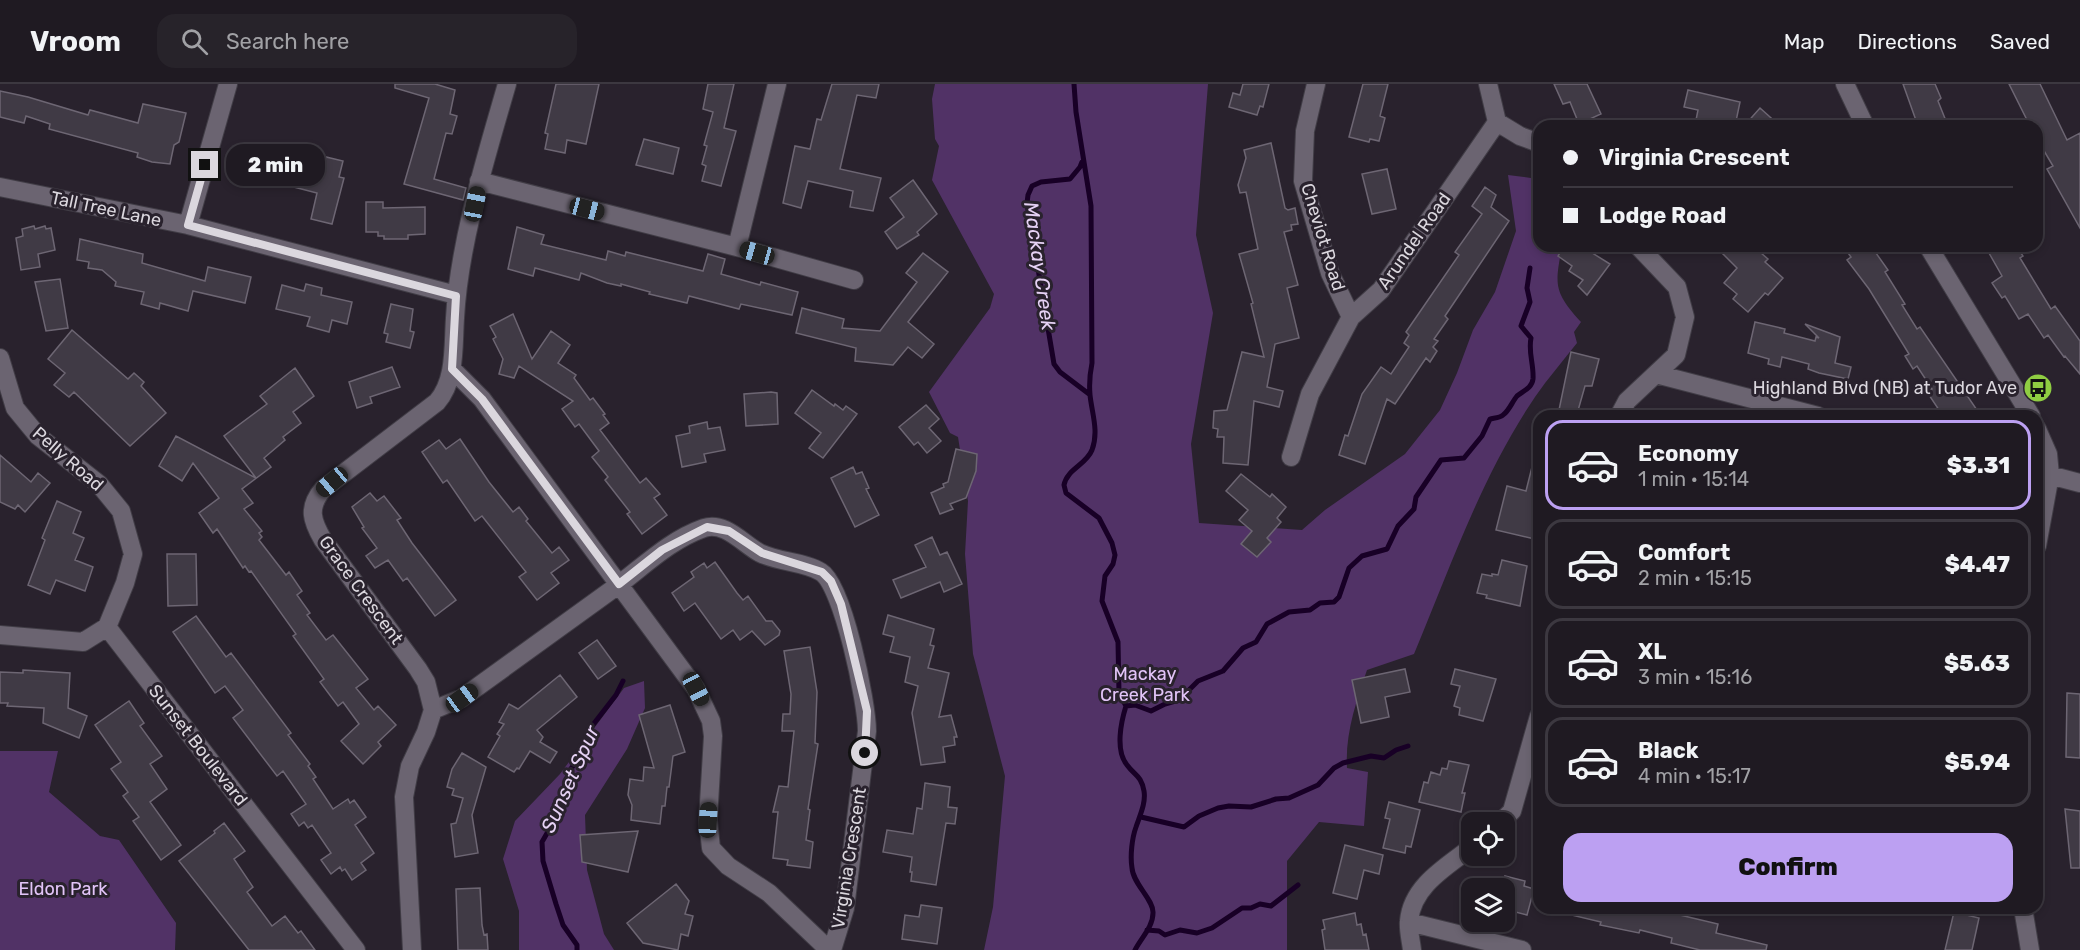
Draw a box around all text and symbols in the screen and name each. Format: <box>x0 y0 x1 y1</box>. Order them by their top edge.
search box <box>157 14 577 68</box>
text: Vroom <box>30 25 121 58</box>
icon: search <box>178 25 211 58</box>
text: Search here <box>226 28 349 55</box>
text: Map <box>1784 29 1825 54</box>
text: Directions <box>1858 29 1957 54</box>
text: Saved <box>1990 29 2050 54</box>
callout: 2 min <box>226 144 325 186</box>
text: Virginia Crescent <box>1599 144 1789 171</box>
route end <box>191 151 218 178</box>
text: 2 min <box>248 153 303 177</box>
street label: Cheviot Road <box>1296 181 1350 293</box>
car <box>463 185 487 223</box>
street label: Tall Tree Lane <box>49 187 163 231</box>
street label: Arundel Road <box>1373 188 1455 294</box>
car <box>567 196 607 222</box>
water label: Mackay Creek <box>1019 200 1061 333</box>
text: Lodge Road <box>1599 202 1726 229</box>
car <box>737 239 777 267</box>
bus stop icon: Highland Blvd (NB) at Tudor Ave <box>2022 372 2054 404</box>
place label: Highland Blvd (NB) at Tudor Ave <box>1753 377 2017 399</box>
street label: Pelly Road <box>28 422 108 496</box>
icon: car <box>1566 438 1620 492</box>
text: Economy <box>1638 440 1739 467</box>
text: $3.31 <box>1947 452 2010 479</box>
car <box>312 464 352 500</box>
text: 1 min · 15:14 <box>1638 467 1749 491</box>
street label: Grace Crescent <box>314 531 408 649</box>
icon: car <box>1566 537 1620 591</box>
text: Comfort <box>1638 539 1730 566</box>
text: $4.47 <box>1945 551 2010 578</box>
text: 2 min · 15:15 <box>1638 566 1752 590</box>
icon: car <box>1566 636 1620 690</box>
text: XL <box>1638 638 1666 665</box>
text: $5.63 <box>1944 650 2010 677</box>
park label: Mackay Creek Park <box>1100 663 1191 706</box>
text: 3 min · 15:16 <box>1638 665 1752 689</box>
car <box>680 669 712 709</box>
street label: Sunset Boulevard <box>144 680 252 810</box>
car <box>442 680 482 716</box>
water label: Sunset Spur <box>536 721 605 836</box>
icon: car <box>1566 735 1620 789</box>
text: Black <box>1638 737 1699 764</box>
route start <box>851 739 878 766</box>
text: $5.94 <box>1944 749 2010 776</box>
text: 4 min · 15:17 <box>1638 764 1751 788</box>
street label: Virginia Crescent <box>827 786 871 930</box>
car <box>698 802 718 838</box>
map controls <box>1461 812 1515 932</box>
button: locate <box>1461 812 1515 866</box>
button: Confirm <box>1563 833 2013 902</box>
park label: Eldon Park <box>18 878 108 900</box>
button: layers <box>1461 878 1515 932</box>

